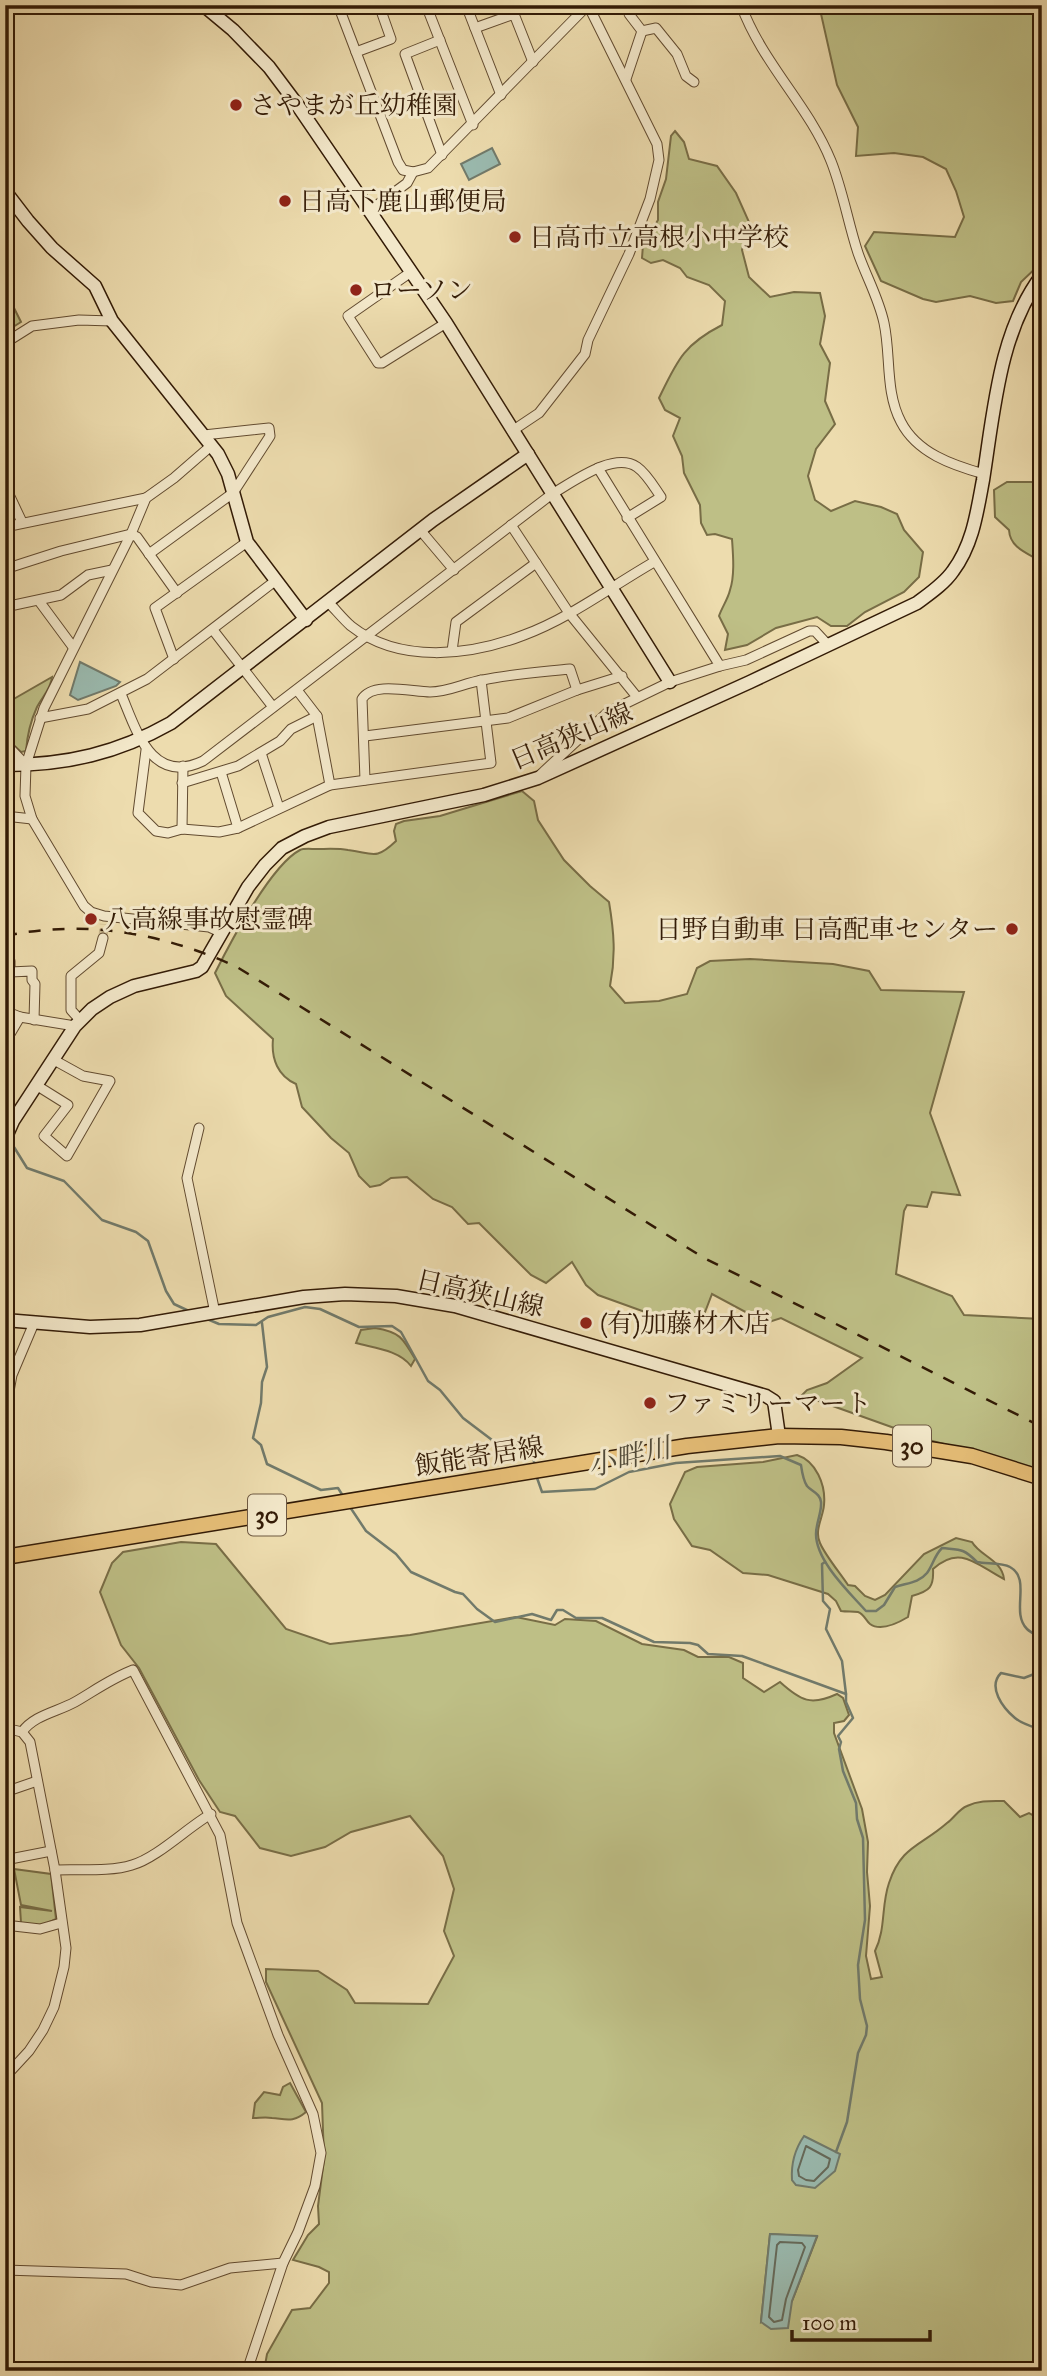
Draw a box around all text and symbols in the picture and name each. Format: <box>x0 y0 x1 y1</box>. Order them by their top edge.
place label: さやまが丘幼稚園 <box>250 89 458 121</box>
marker: さやまが丘幼稚園 <box>228 97 244 113</box>
place label: 日高下鹿山郵便局 <box>299 185 507 217</box>
marker: 日高下鹿山郵便局 <box>277 193 293 209</box>
place label: 日高市立高根小中学校 <box>529 221 789 253</box>
marker: 日高市立高根小中学校 <box>507 229 523 245</box>
place label: ローソン <box>370 274 473 306</box>
marker: ローソン <box>348 282 364 298</box>
street label: 日高狭山線 <box>505 696 637 776</box>
place label: 八高線事故慰霊碑 <box>105 903 313 935</box>
marker: 八高線事故慰霊碑 <box>83 911 99 927</box>
place label: 日野自動車 日高配車センター <box>655 913 998 945</box>
marker: 日野自動車 日高配車センター <box>1004 921 1020 937</box>
street label: 日高狭山線 <box>413 1263 547 1323</box>
place label: (有)加藤材木店 <box>600 1307 771 1339</box>
marker: (有)加藤材木店 <box>578 1315 594 1331</box>
place label: ファミリーマート <box>664 1387 871 1419</box>
marker: ファミリーマート <box>642 1395 658 1411</box>
road number: 30 <box>893 1426 931 1466</box>
water label: 小畔川 <box>584 1429 677 1484</box>
street label: 飯能寄居線 <box>412 1430 546 1482</box>
road number: 30 <box>248 1494 286 1535</box>
scale bar <box>792 2299 930 2343</box>
text: 100 m <box>802 2310 857 2336</box>

